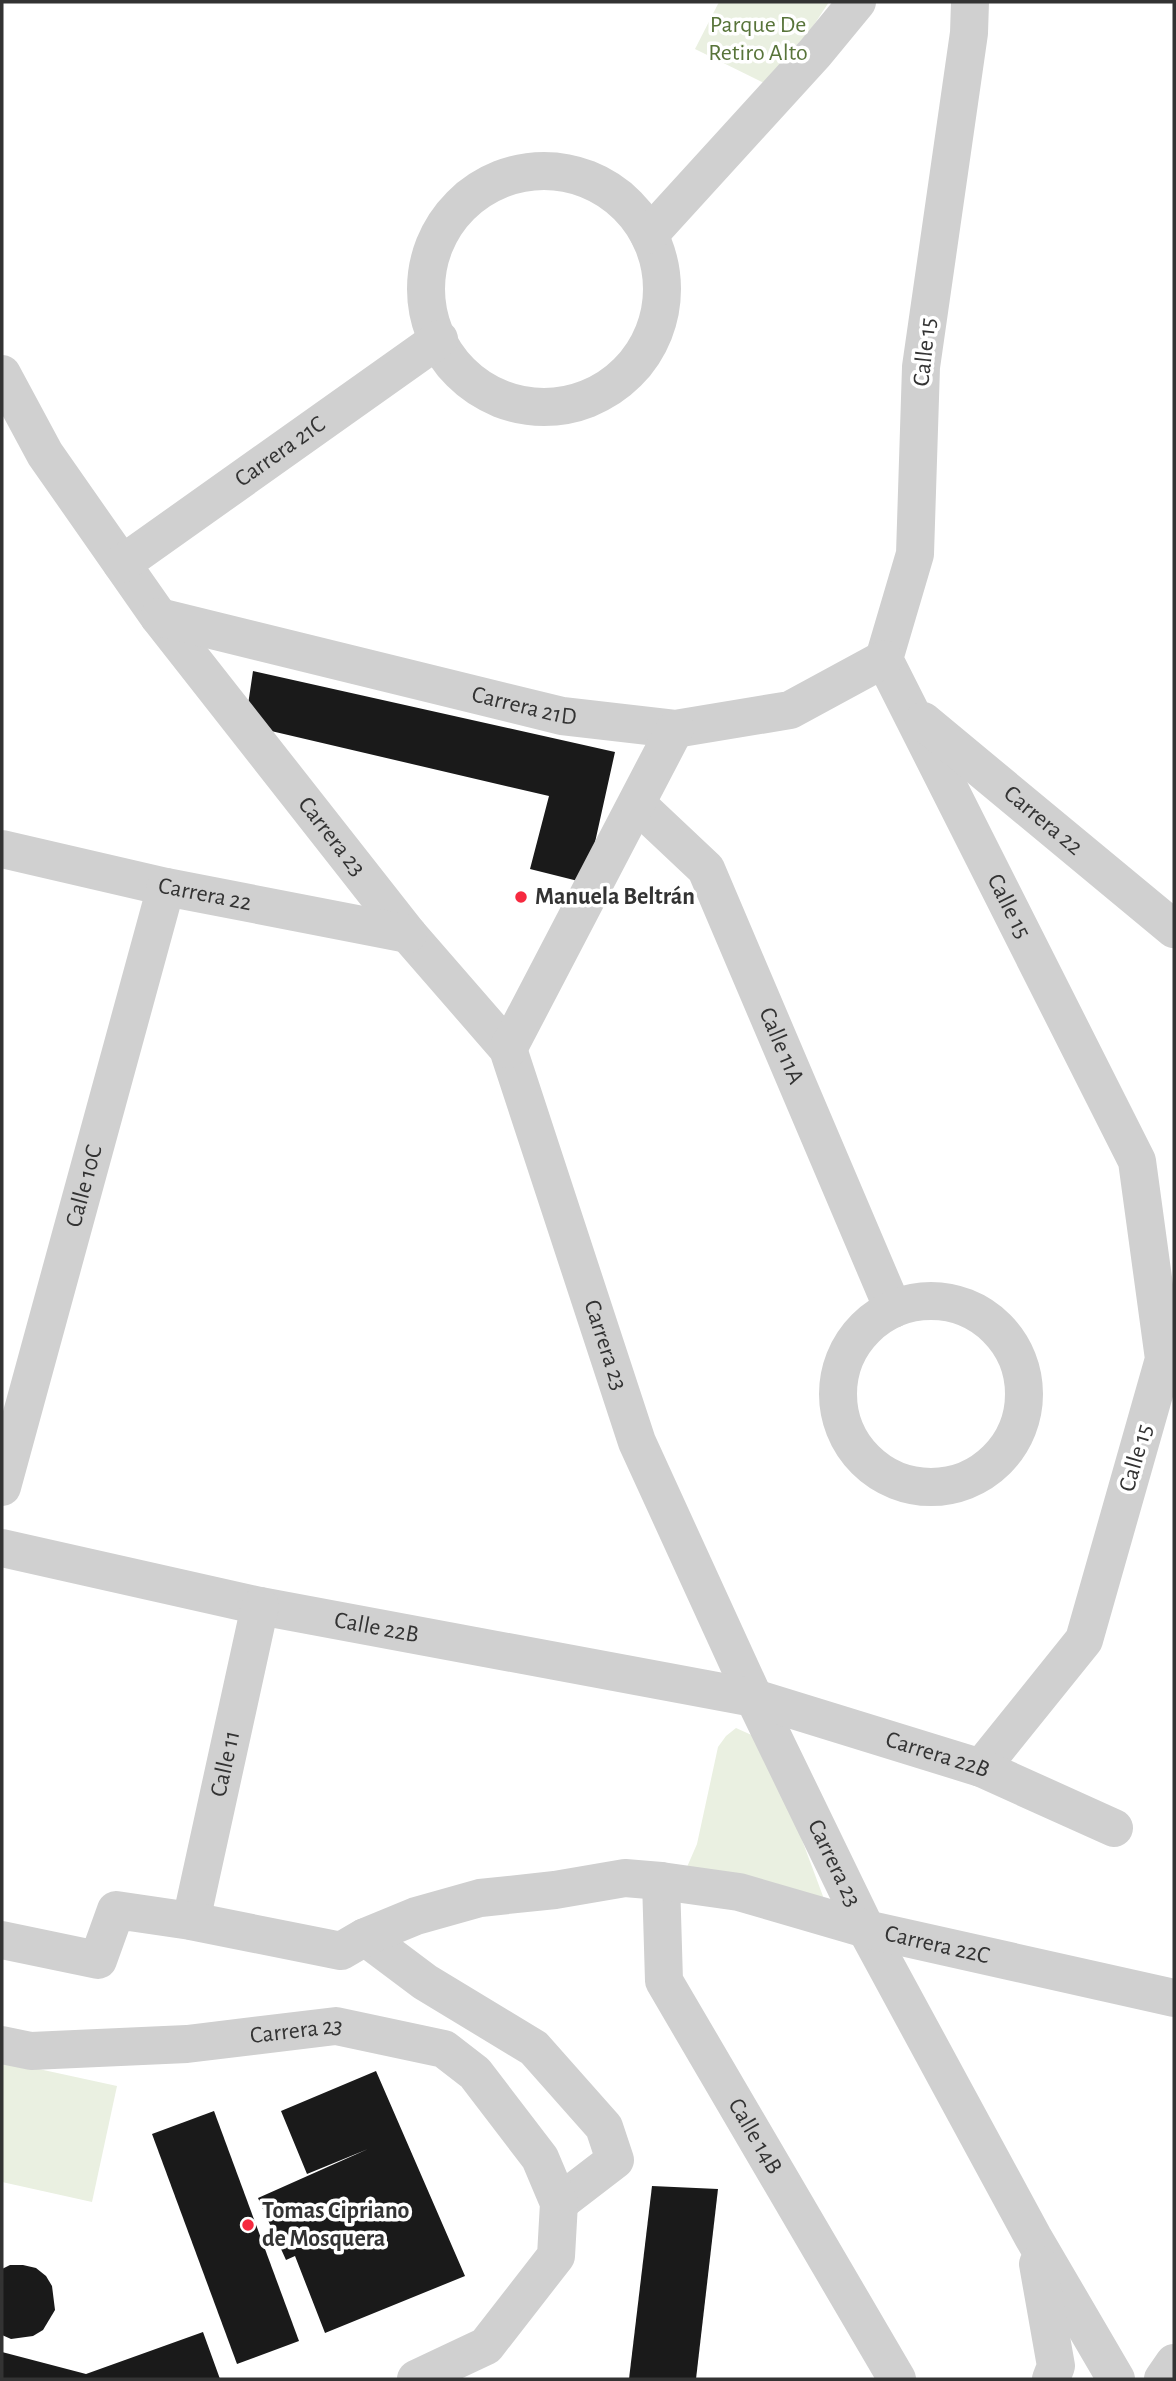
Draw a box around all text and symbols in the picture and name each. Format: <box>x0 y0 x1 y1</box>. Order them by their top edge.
park label: Parque De Retiro Alto <box>708 13 808 65</box>
street label: Calle 15 <box>909 317 941 387</box>
street label: Carrera 21C <box>231 412 330 492</box>
street label: Carrera 21D <box>469 682 578 730</box>
street label: Carrera 22 <box>999 781 1087 860</box>
street label: Carrera 23 <box>293 793 370 881</box>
street label: Calle 15 <box>982 870 1035 942</box>
street label: Carrera 22 <box>156 874 254 915</box>
place label: Manuela Beltrán <box>535 885 695 909</box>
marker: Manuela Beltrán <box>513 889 529 905</box>
street label: Calle 11A <box>754 1004 808 1088</box>
street label: Calle 10C <box>62 1142 107 1230</box>
street label: Carrera 23 <box>579 1297 631 1393</box>
street label: Calle 15 <box>1115 1422 1157 1494</box>
street label: Calle 22B <box>332 1608 421 1647</box>
street label: Carrera 22B <box>883 1727 993 1782</box>
street label: Calle 11 <box>207 1728 244 1799</box>
street label: Carrera 23 <box>803 1816 865 1910</box>
street label: Carrera 22C <box>882 1922 992 1968</box>
street label: Carrera 23 <box>249 2014 345 2048</box>
street label: Calle 14B <box>724 2094 786 2178</box>
place label: Tomas Cipriano de Mosquera <box>262 2199 410 2251</box>
marker: Tomas Cipriano de Mosquera <box>240 2217 256 2233</box>

